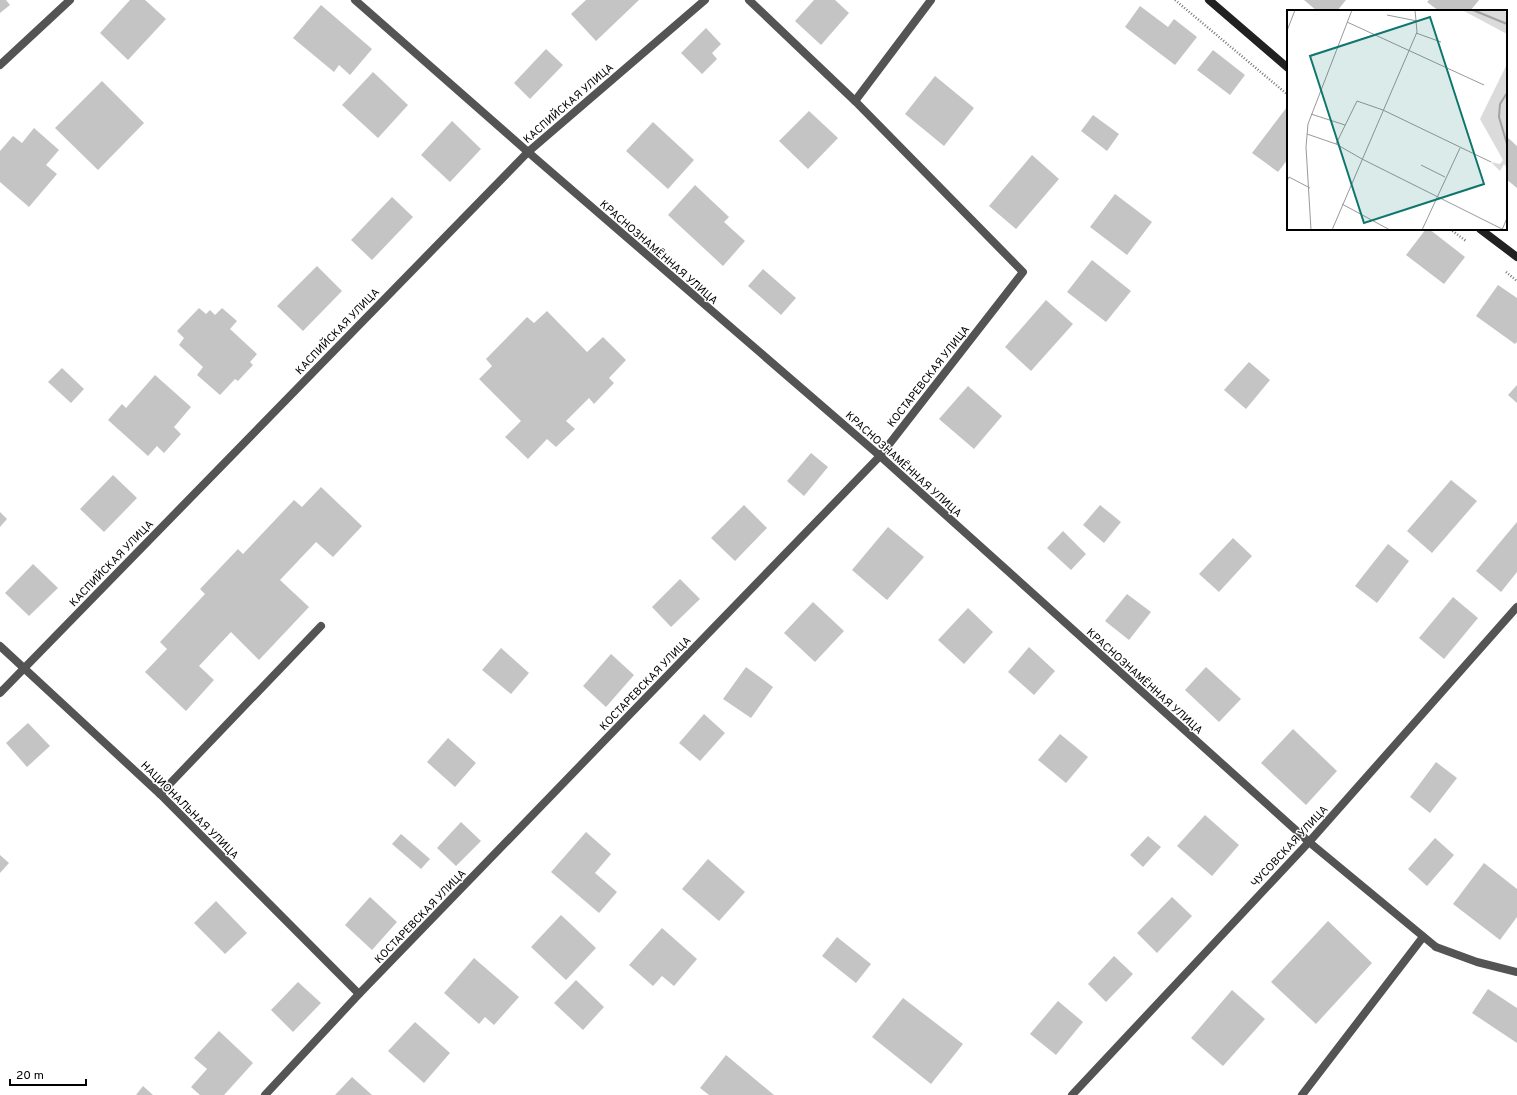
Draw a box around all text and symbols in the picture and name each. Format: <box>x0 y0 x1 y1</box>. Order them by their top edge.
inset map <box>1287 10 1507 230</box>
street label: КАСПИЙСКАЯ УЛИЦА <box>520 60 617 147</box>
street label: КРАСНОЗНАМЁННАЯ УЛИЦА <box>596 197 721 308</box>
street label: КАСПИЙСКАЯ УЛИЦА <box>292 285 383 378</box>
street label: КОСТАРЕВСКАЯ УЛИЦА <box>885 323 973 430</box>
street label: КРАСНОЗНАМЁННАЯ УЛИЦА <box>842 408 965 521</box>
street label: КАСПИЙСКАЯ УЛИЦА <box>66 517 157 610</box>
street label: КРАСНОЗНАМЁННАЯ УЛИЦА <box>1083 625 1206 738</box>
street label: КОСТАРЕВСКАЯ УЛИЦА <box>597 634 694 734</box>
street label: НАЦИОНАЛЬНАЯ УЛИЦА <box>137 759 241 863</box>
street label: ЧУСОВСКАЯ УЛИЦА <box>1248 803 1331 891</box>
street label: КОСТАРЕВСКАЯ УЛИЦА <box>372 867 469 967</box>
scale bar <box>10 1061 86 1087</box>
text: 20 m <box>16 1068 44 1084</box>

